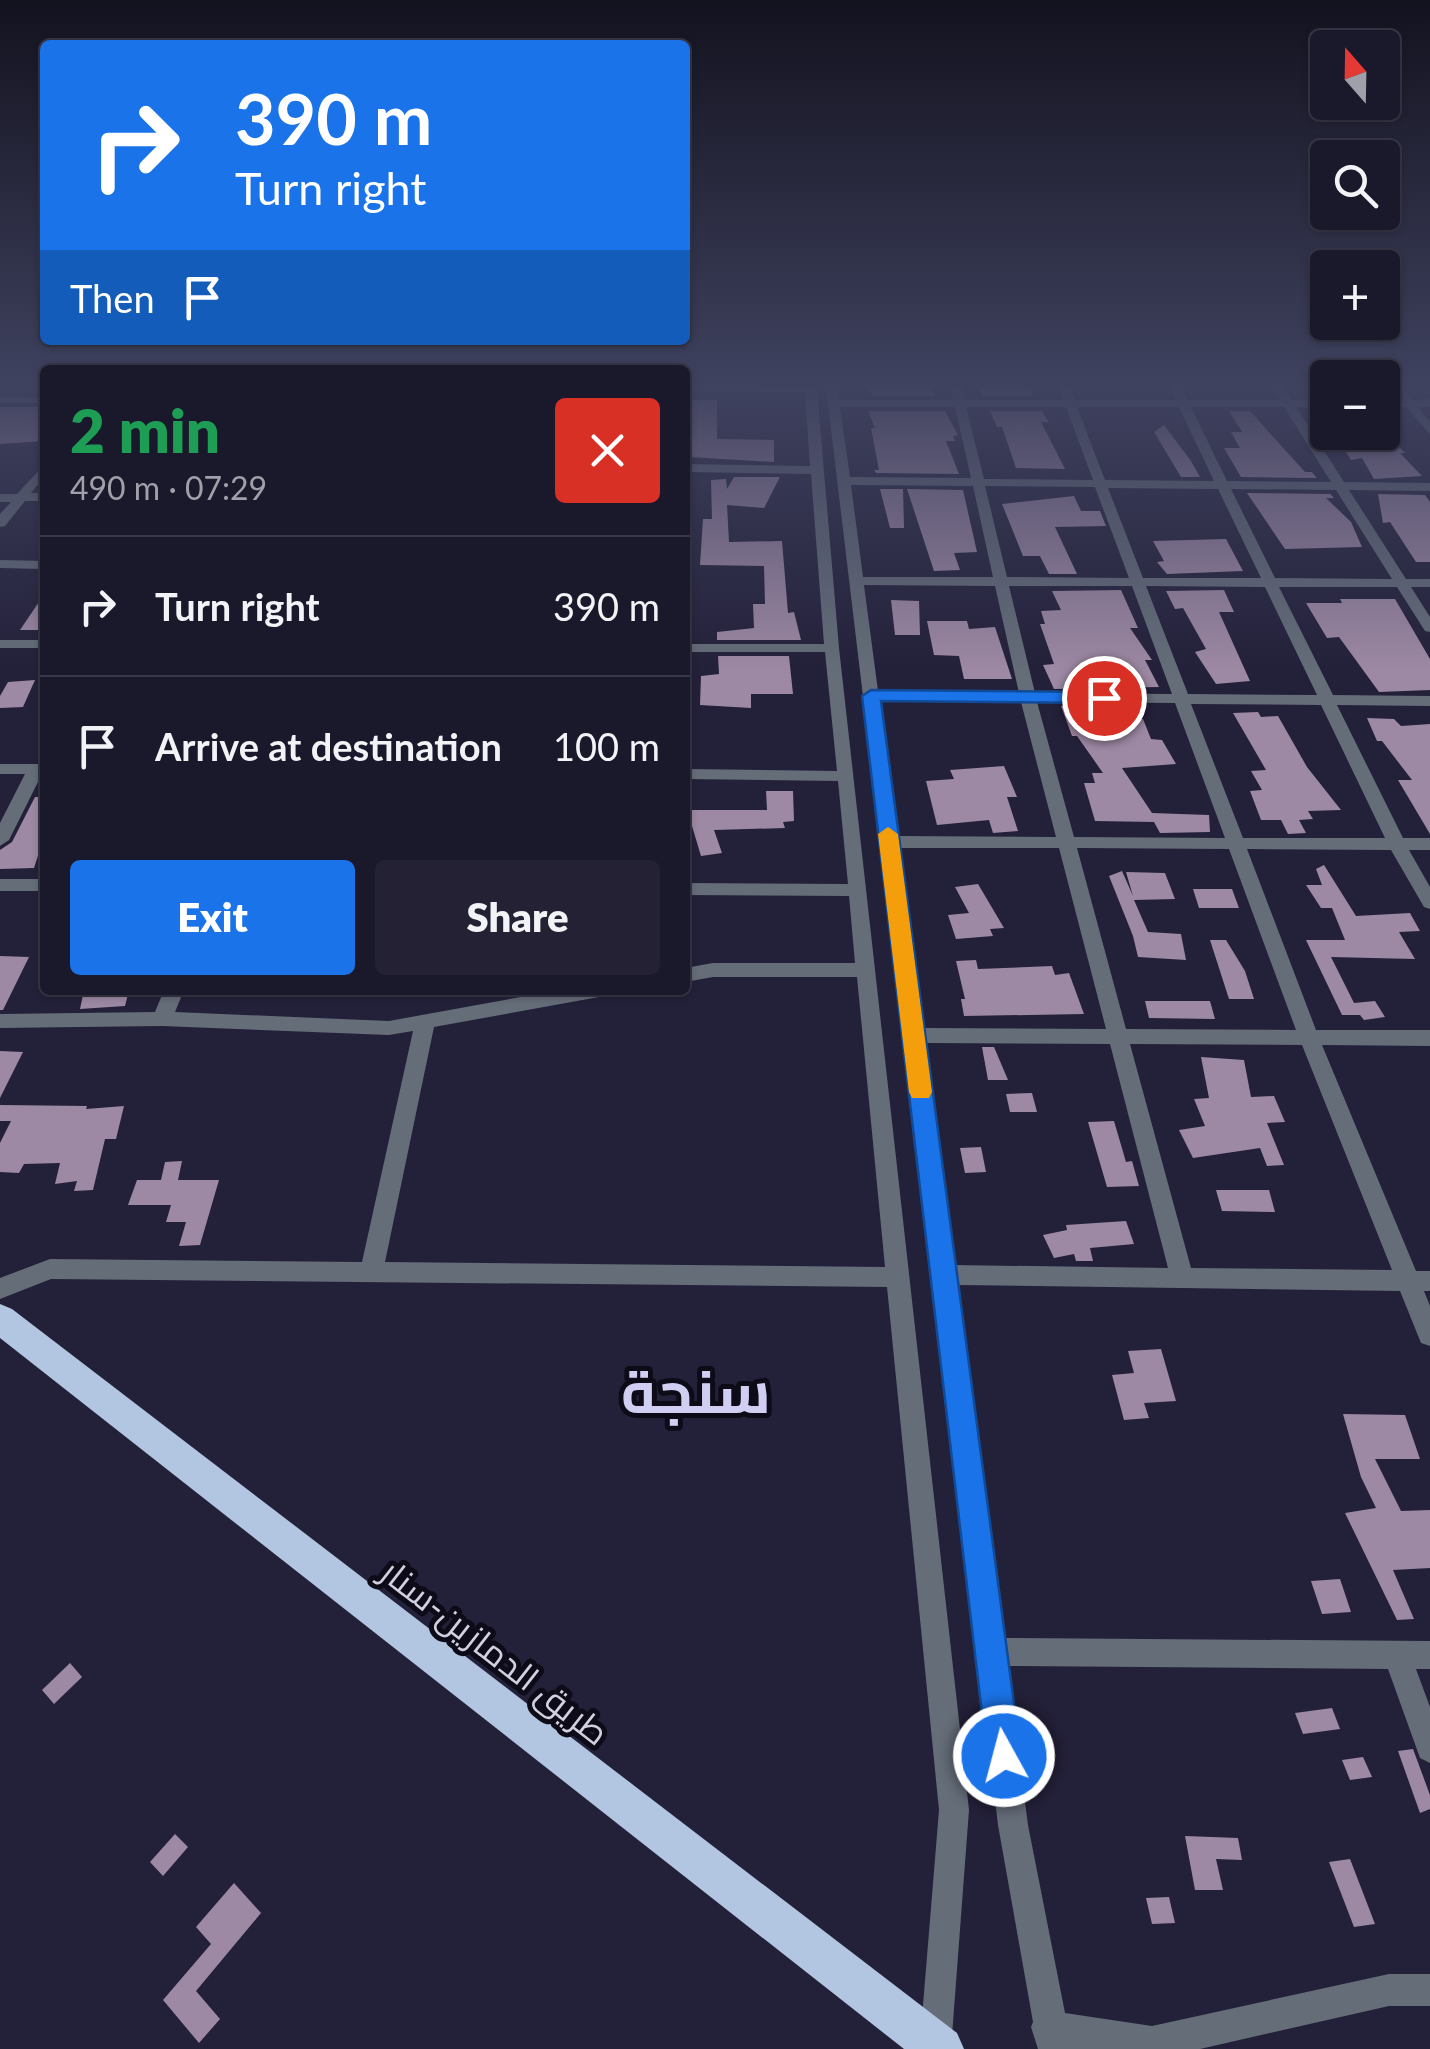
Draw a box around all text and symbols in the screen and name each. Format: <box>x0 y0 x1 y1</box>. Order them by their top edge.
north arrow <box>1310 30 1400 120</box>
map controls <box>1310 30 1400 450</box>
text: 390 m <box>235 76 432 160</box>
icon: right <box>70 80 200 210</box>
button: search <box>1310 140 1400 230</box>
text: Turn right <box>235 161 426 215</box>
button: + <box>1310 250 1400 340</box>
icon: arrive <box>175 270 230 325</box>
text: Then <box>70 275 155 321</box>
button: − <box>1310 360 1400 450</box>
text: 2 min <box>70 394 220 466</box>
button: close <box>555 398 660 503</box>
text: 490 m · 07:29 <box>70 468 267 507</box>
icon: right <box>70 579 125 634</box>
text: Turn right <box>155 583 320 629</box>
text: 390 m <box>553 583 660 629</box>
pin <box>1062 656 1147 741</box>
icon: arrive <box>1077 671 1132 726</box>
icon: arrive <box>70 719 125 774</box>
text: Arrive at destination <box>155 723 502 769</box>
text: 100 m <box>553 723 660 769</box>
button: Exit <box>70 860 355 975</box>
button: Share <box>375 860 660 975</box>
district label: سنجة <box>621 1354 771 1426</box>
street label: طريق الدمازين-سنار <box>370 1548 618 1755</box>
position arrow <box>952 1704 1056 1808</box>

